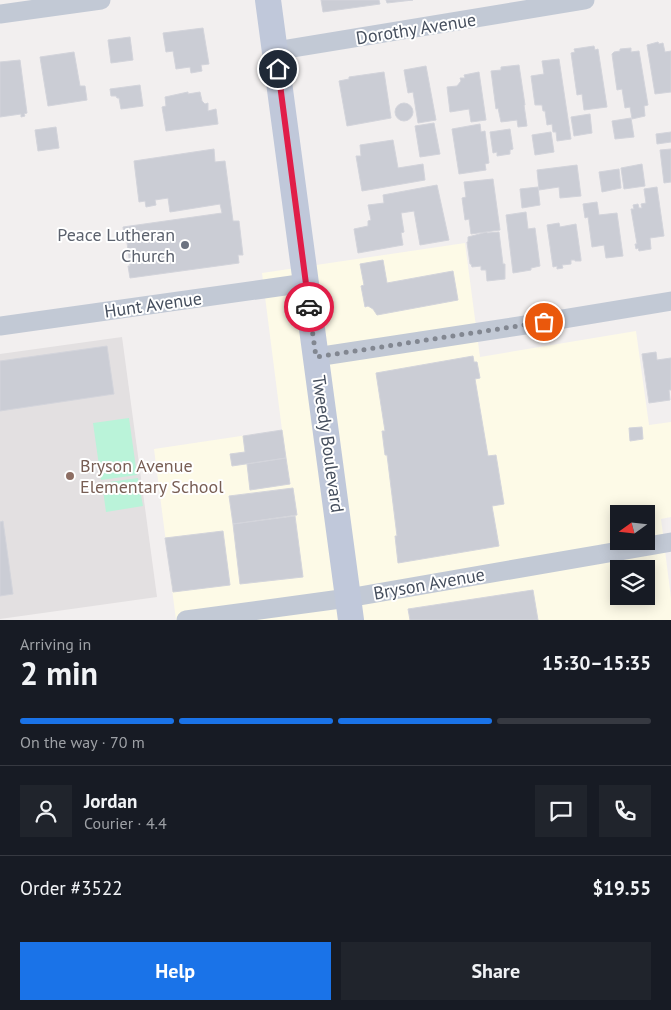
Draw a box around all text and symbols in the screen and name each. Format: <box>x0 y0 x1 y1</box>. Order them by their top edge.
street label: Dorothy Avenue <box>354 8 478 49</box>
pin <box>257 48 299 90</box>
icon: home <box>264 55 292 83</box>
place label: Peace Lutheran Church <box>57 223 175 267</box>
marker: Peace Lutheran Church <box>179 239 191 251</box>
courier <box>284 282 334 332</box>
street label: Hunt Avenue <box>103 286 203 323</box>
icon: car <box>295 293 323 321</box>
pin <box>523 301 565 343</box>
icon: bag <box>530 308 558 336</box>
street label: Tweedy Boulevard <box>307 374 350 514</box>
place label: Bryson Avenue Elementary School <box>80 454 224 498</box>
marker: Bryson Avenue Elementary School <box>64 470 76 482</box>
north arrow <box>610 505 655 550</box>
map controls <box>610 505 655 605</box>
button: layers <box>610 560 655 605</box>
street label: Bryson Avenue <box>371 562 486 605</box>
text: Arriving in <box>20 634 91 654</box>
text: 15:30–15:35 <box>542 651 651 675</box>
text: 2 min <box>20 652 98 694</box>
text: On the way · 70 m <box>20 732 145 752</box>
button: person <box>20 785 72 837</box>
button: chat <box>535 785 587 837</box>
button: phone <box>599 785 651 837</box>
text: Jordan <box>84 789 137 813</box>
text: Courier · 4.4 <box>84 813 167 833</box>
text: Order #3522 <box>20 876 123 900</box>
text: $19.55 <box>592 876 651 900</box>
button: Help <box>20 942 331 1000</box>
button: Share <box>341 942 651 1000</box>

